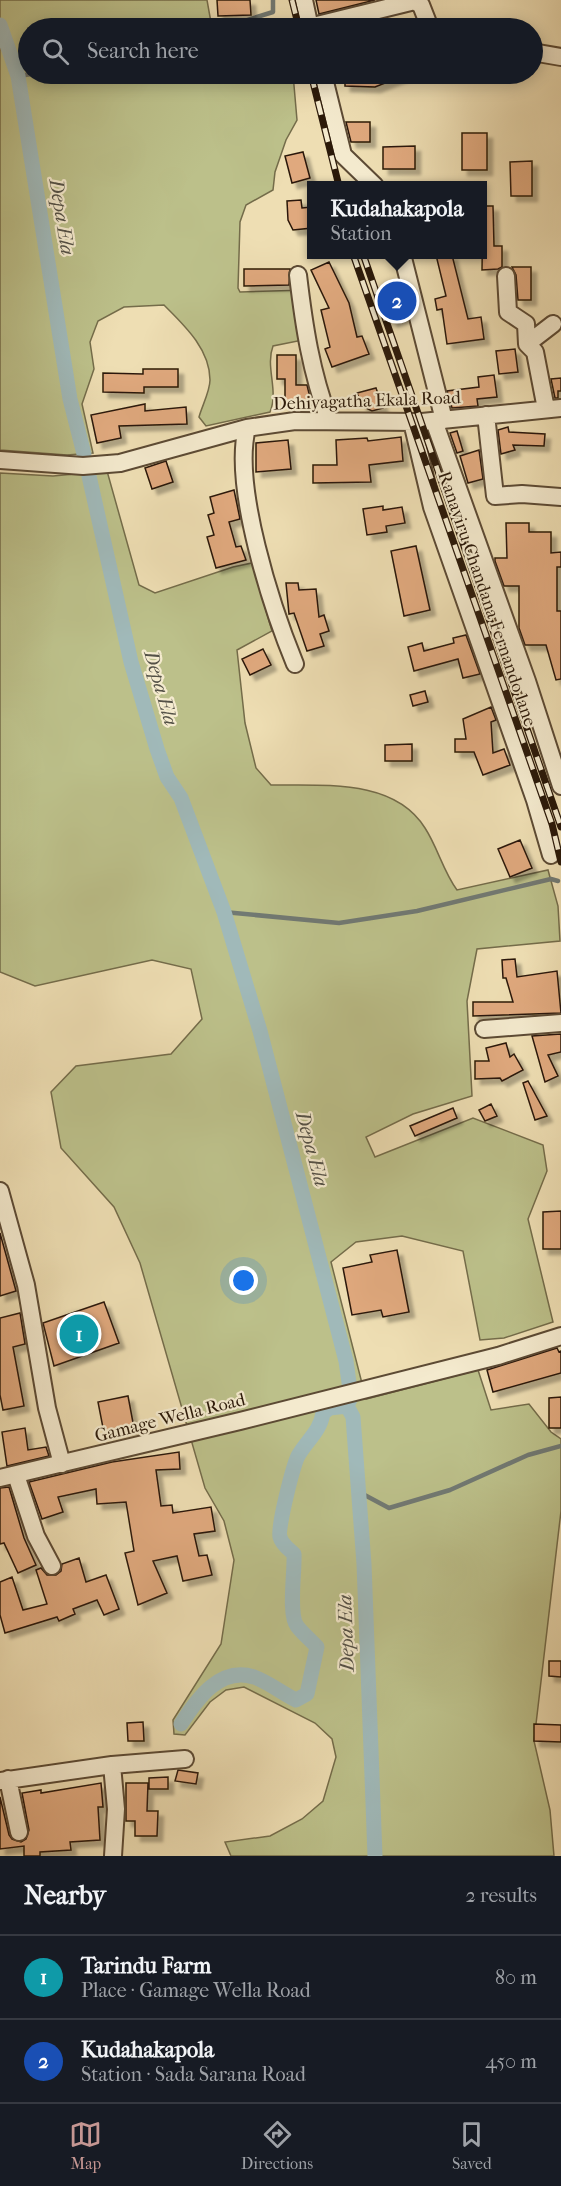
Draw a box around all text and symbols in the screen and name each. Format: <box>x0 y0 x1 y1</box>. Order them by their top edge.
search box <box>18 18 543 84</box>
icon: search <box>39 35 72 68</box>
text: Search here <box>87 38 199 64</box>
water label: Depa Ela <box>44 175 79 257</box>
popup <box>307 181 487 259</box>
text: Kudahakapola <box>330 196 464 222</box>
text: Station <box>330 222 392 245</box>
pin: 2 <box>378 278 416 324</box>
street label: Dehiyagatha Ekala Road <box>273 387 461 415</box>
street label: Ranaviru Chandana Fernando lane <box>433 469 541 729</box>
water label: Depa Ela <box>139 646 183 728</box>
water label: Depa Ela <box>290 1107 333 1189</box>
your location <box>229 1266 258 1295</box>
pin: 1 <box>60 1312 98 1356</box>
street label: Gamage Wella Road <box>93 1389 248 1447</box>
water label: Depa Ela <box>333 1594 359 1674</box>
text: Nearby <box>24 1880 106 1911</box>
text: 2 results <box>466 1884 537 1907</box>
text: Tarindu Farm <box>81 1953 211 1979</box>
text: 1 <box>40 1966 47 1989</box>
text: 80 m <box>495 1966 537 1989</box>
text: Place · Gamage Wella Road <box>81 1979 311 2002</box>
text: Kudahakapola <box>81 2037 214 2063</box>
text: 2 <box>38 2050 49 2073</box>
text: 450 m <box>485 2050 537 2073</box>
text: Station · Sada Sarana Road <box>81 2063 306 2086</box>
tab: Map <box>69 2118 102 2173</box>
tab: Directions <box>241 2118 313 2173</box>
tab: Saved <box>452 2118 492 2173</box>

